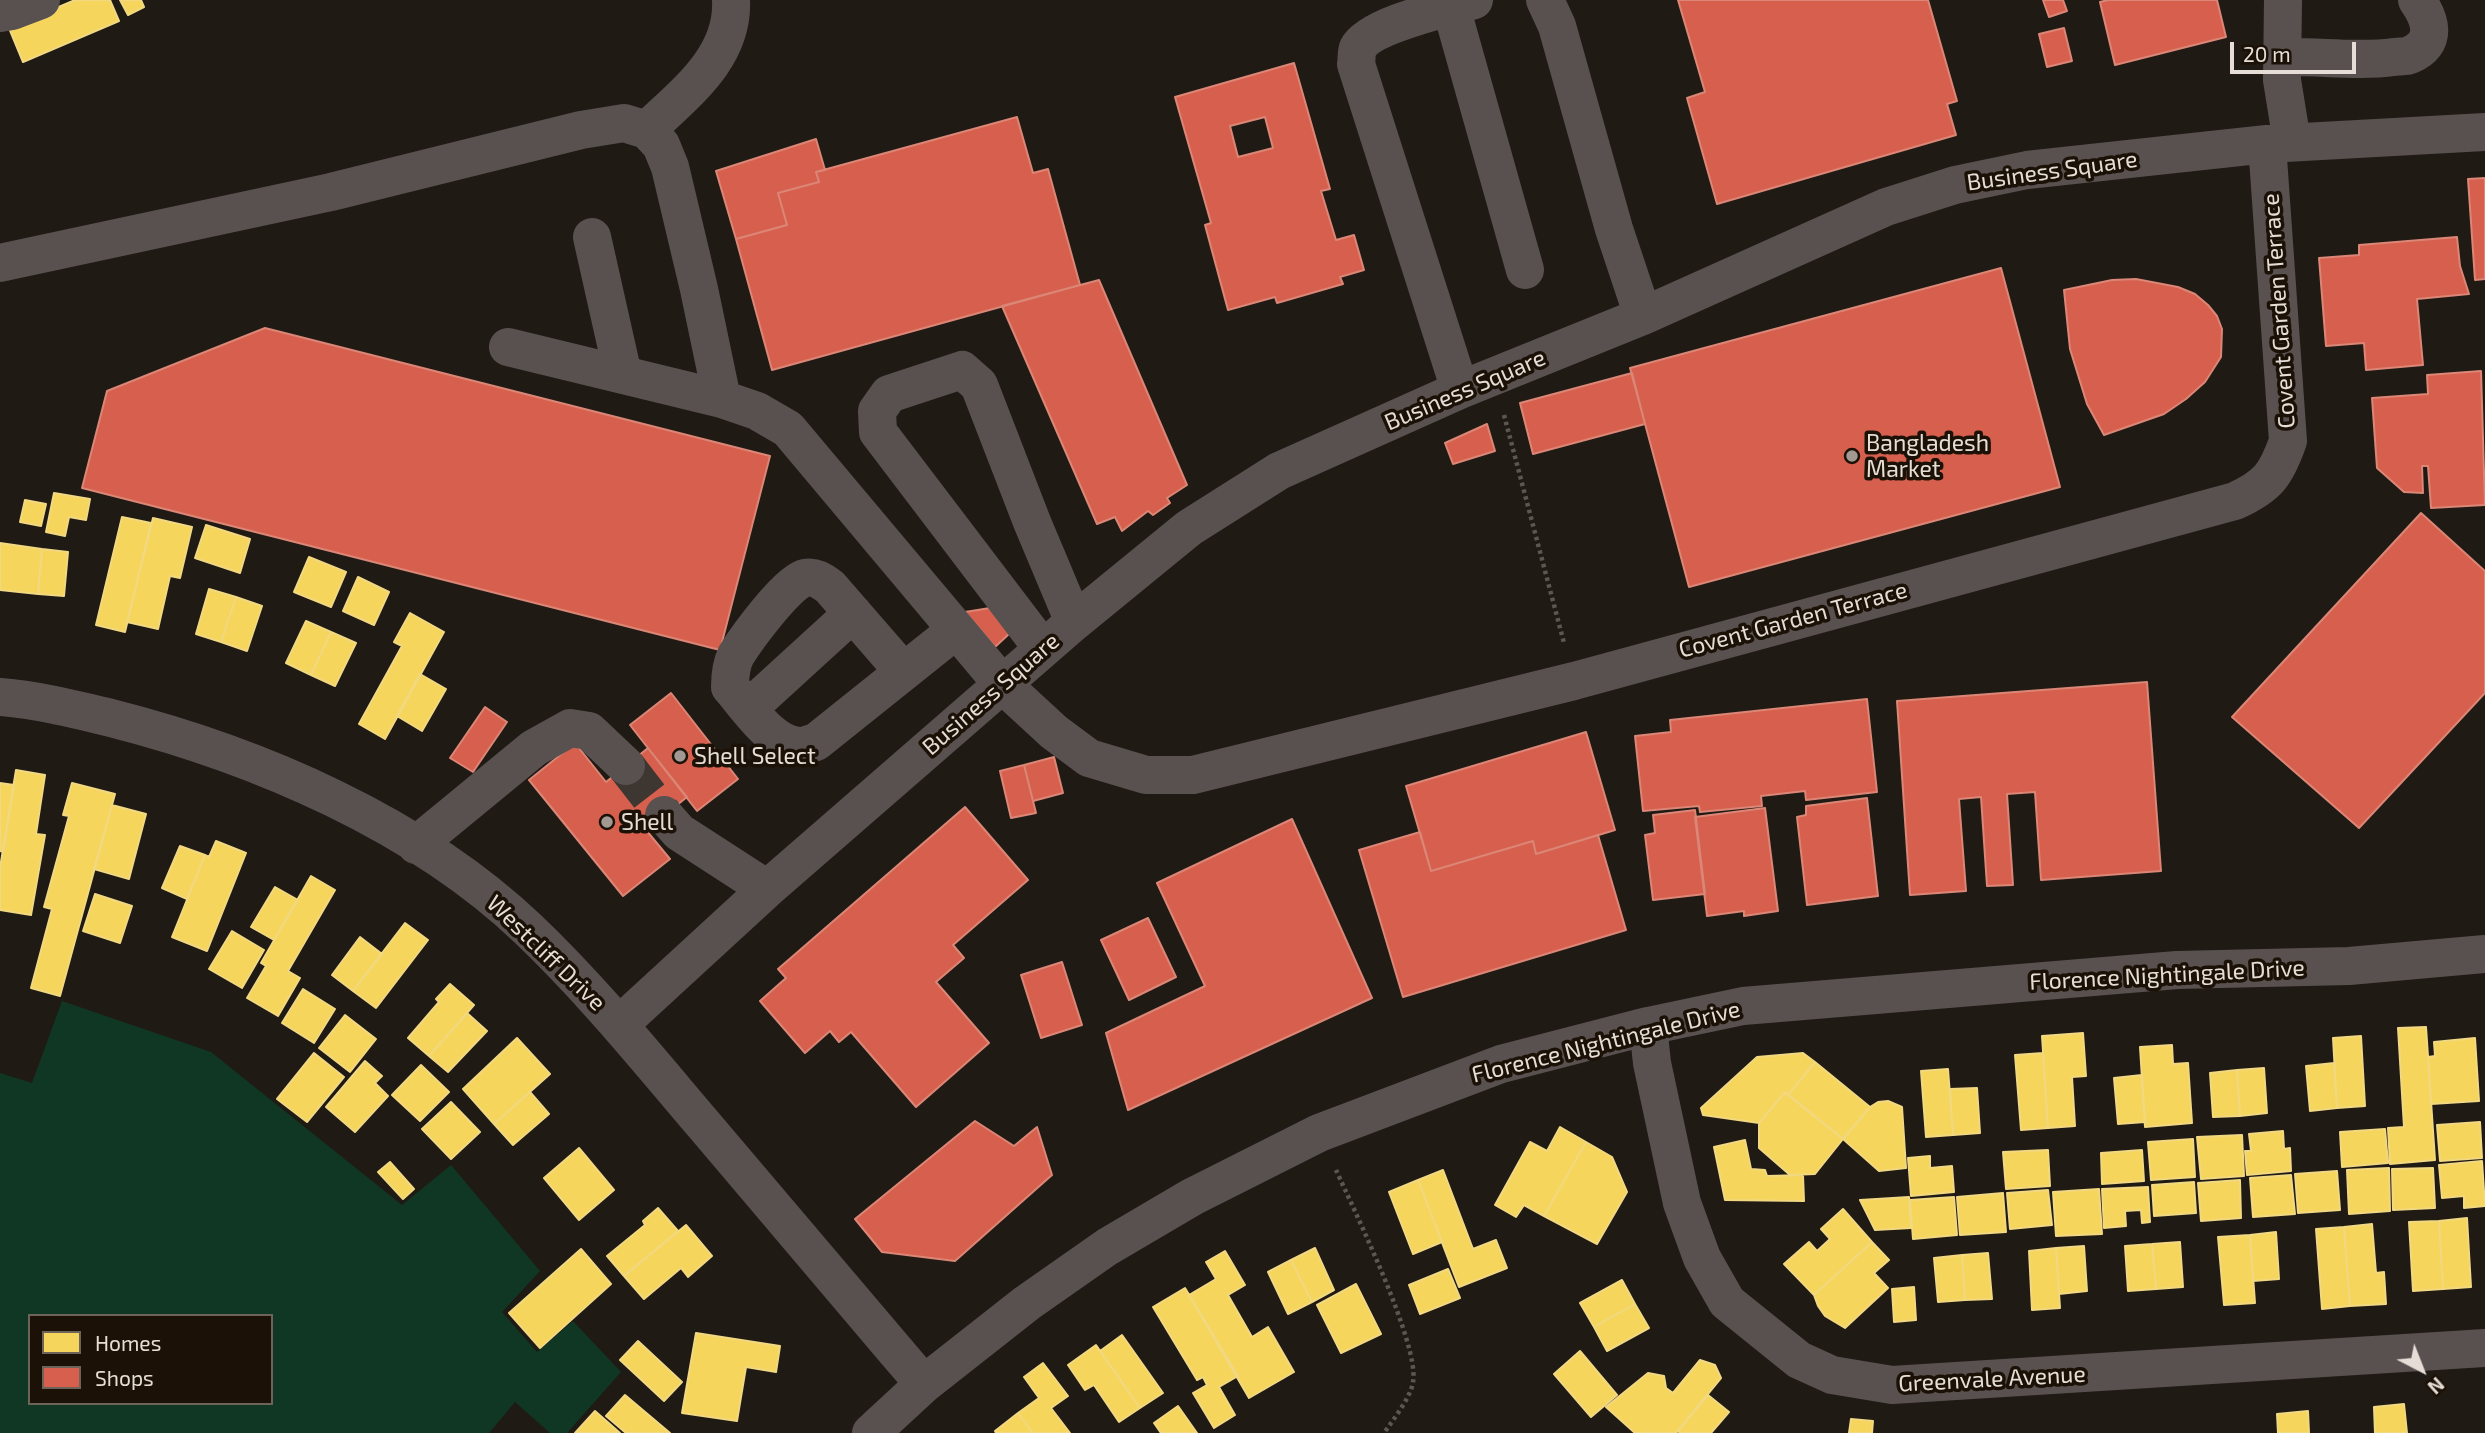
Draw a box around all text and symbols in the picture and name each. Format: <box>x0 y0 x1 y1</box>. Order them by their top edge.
scale bar <box>2233 28 2359 72</box>
text: 20 m <box>2243 41 2291 66</box>
street label: Business Square <box>1965 145 2139 197</box>
street label: Covent Garden Terrace <box>2257 193 2301 429</box>
street label: Business Square <box>1380 344 1550 436</box>
place label: Bangladesh Market <box>1866 429 1989 483</box>
marker: Bangladesh Market <box>1844 448 1860 464</box>
street label: Covent Garden Terrace <box>1676 576 1910 664</box>
street label: Business Square <box>917 627 1065 761</box>
place label: Shell Select <box>694 742 816 770</box>
marker: Shell Select <box>672 748 688 764</box>
place label: Shell <box>621 808 673 836</box>
marker: Shell <box>599 814 615 830</box>
street label: Westcliff Drive <box>481 890 611 1016</box>
street label: Florence Nightingale Drive <box>2029 954 2305 996</box>
street label: Florence Nightingale Drive <box>1469 995 1743 1089</box>
legend <box>28 1314 273 1405</box>
text: Homes <box>95 1330 161 1355</box>
north arrow <box>2387 1335 2457 1405</box>
street label: Greenvale Avenue <box>1898 1360 2086 1398</box>
text: Shops <box>95 1365 154 1390</box>
text: N <box>2424 1373 2449 1399</box>

